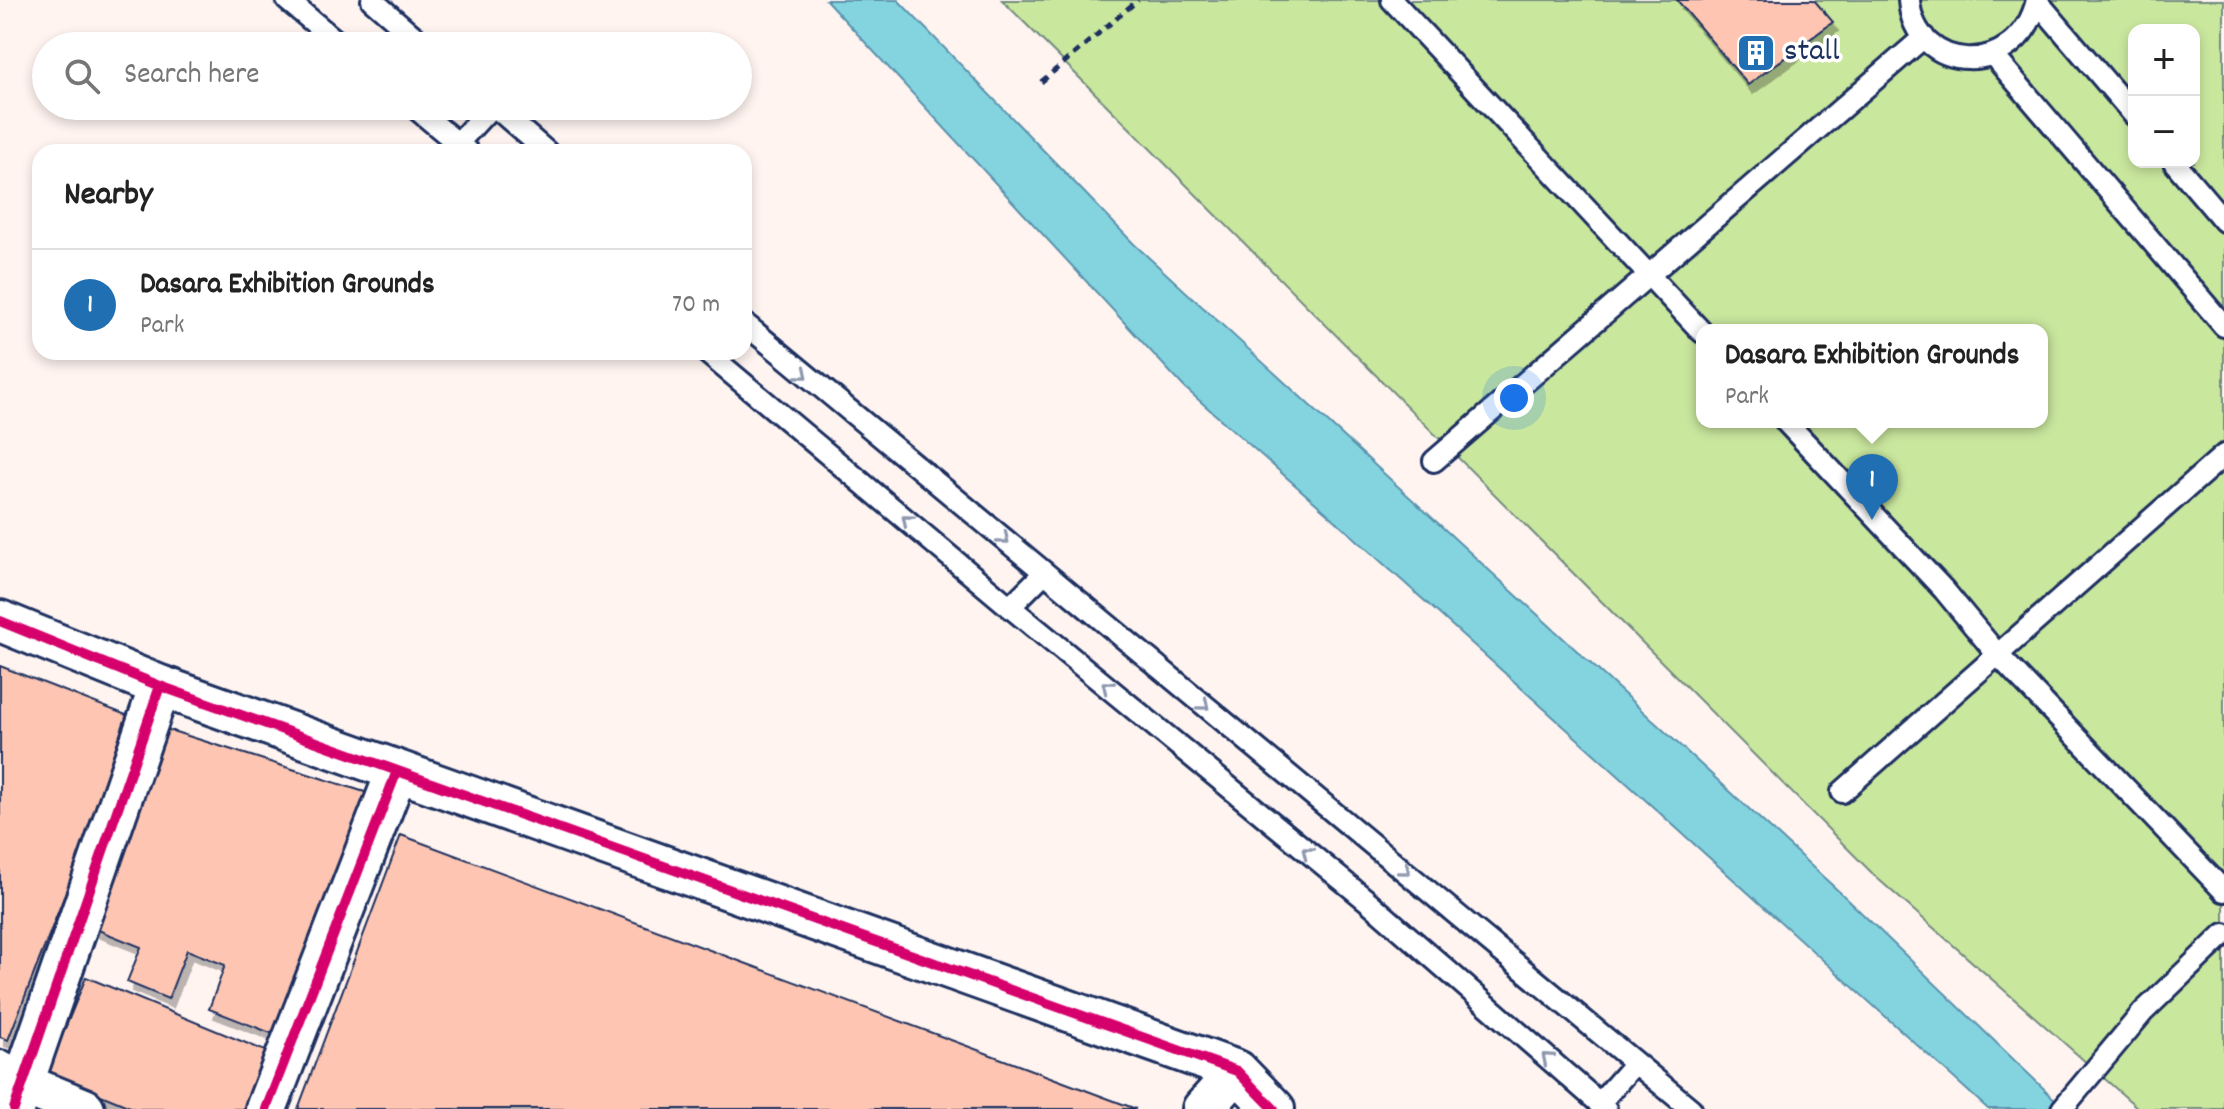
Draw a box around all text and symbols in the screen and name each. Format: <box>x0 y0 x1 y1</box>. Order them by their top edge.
map controls <box>2128 24 2200 168</box>
button: + <box>2128 24 2200 96</box>
place label: stall <box>1784 30 1840 76</box>
search box <box>32 32 752 120</box>
building icon: stall <box>1735 32 1777 74</box>
icon: search <box>60 54 104 98</box>
text: Search here <box>124 55 260 98</box>
button: − <box>2128 96 2200 168</box>
text: Nearby <box>64 172 153 221</box>
text: Dasara Exhibition Grounds <box>140 265 435 308</box>
text: 1 <box>87 287 93 324</box>
text: 70 m <box>672 287 720 324</box>
text: Park <box>140 308 184 345</box>
popup <box>1696 324 2048 428</box>
text: Dasara Exhibition Grounds <box>1725 336 2019 379</box>
one-way arrow <box>794 364 808 379</box>
your location <box>1494 378 1534 418</box>
text: Park <box>1725 379 1769 416</box>
pin: 1 <box>1846 454 1898 520</box>
one-way arrow <box>901 515 916 530</box>
one-way arrow <box>995 529 1009 544</box>
one-way arrow <box>1101 681 1116 696</box>
one-way arrow <box>1195 695 1210 710</box>
one-way arrow <box>1302 847 1317 862</box>
one-way arrow <box>1396 860 1410 875</box>
one-way arrow <box>1541 1053 1556 1067</box>

